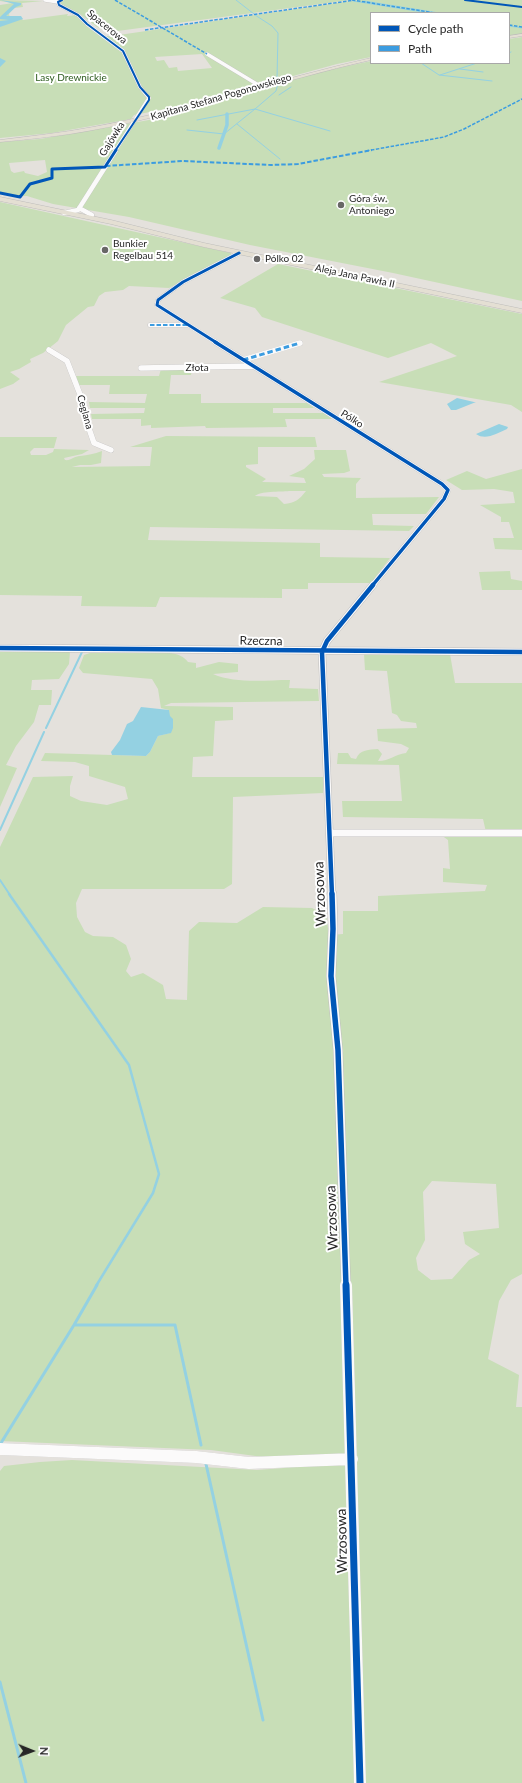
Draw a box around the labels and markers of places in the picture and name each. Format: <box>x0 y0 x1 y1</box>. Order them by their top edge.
place label: Góra św. Antoniego <box>349 193 395 216</box>
marker: Góra św. Antoniego <box>336 200 346 210</box>
place label: Bunkier Regelbau 514 <box>113 238 173 262</box>
marker: Bunkier Regelbau 514 <box>100 245 110 255</box>
place label: Pólko 02 <box>265 253 303 265</box>
marker: Pólko 02 <box>252 254 262 264</box>

